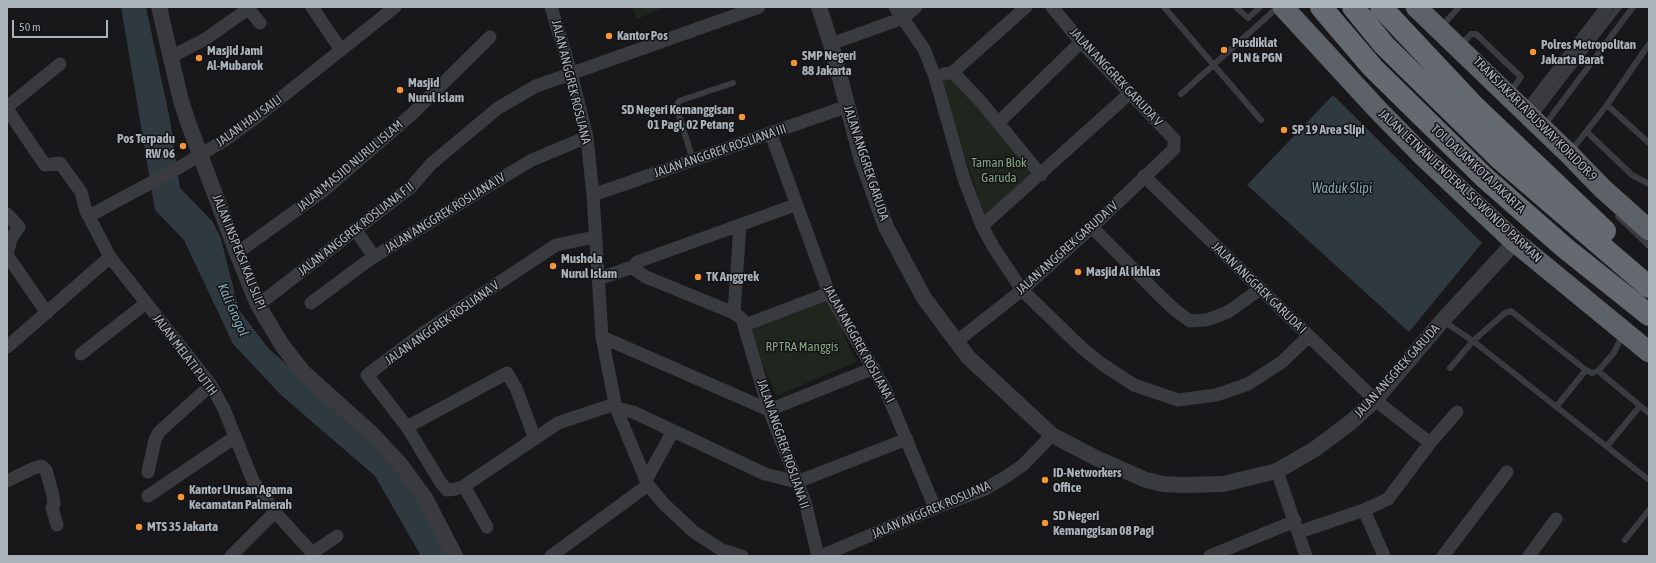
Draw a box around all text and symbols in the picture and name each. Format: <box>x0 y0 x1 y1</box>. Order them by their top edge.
scale bar <box>14 12 110 38</box>
street label: JALAN ANGGREK ROSLIANA <box>548 18 594 146</box>
text: 50 m <box>19 20 41 34</box>
street label: JALAN ANGGREK GARUDA V <box>1066 25 1166 129</box>
place label: Kantor Pos <box>617 28 668 44</box>
marker: Kantor Pos <box>604 31 614 41</box>
place label: Pusdiklat PLN & PGN <box>1232 35 1282 66</box>
place label: Polres Metropolitan Jakarta Barat <box>1541 37 1636 68</box>
place label: Masjid Jami Al-Mubarok <box>207 43 263 74</box>
marker: Pusdiklat PLN & PGN <box>1219 45 1229 55</box>
marker: Polres Metropolitan Jakarta Barat <box>1528 47 1538 57</box>
place label: SMP Negeri 88 Jakarta <box>802 48 856 79</box>
marker: Masjid Jami Al-Mubarok <box>194 53 204 63</box>
street label: TRANSJAKARTA BUSWAY KORIDOR 9 <box>1470 54 1600 184</box>
marker: SMP Negeri 88 Jakarta <box>789 58 799 68</box>
place label: Masjid Nurul Islam <box>408 75 464 106</box>
marker: Masjid Nurul Islam <box>395 85 405 95</box>
street label: JALAN HAJI SAILI <box>213 92 285 150</box>
place label: SD Negeri Kemanggisan 01 Pagi, 02 Petang <box>621 102 734 133</box>
street label: JALAN ANGGREK GARUDA <box>840 103 892 223</box>
street label: JALAN LETNAN JENDERAL SISWONDO PARMAN <box>1375 106 1545 266</box>
marker: SD Negeri Kemanggisan 01 Pagi, 02 Petang <box>737 112 747 122</box>
street label: JALAN MASJID NURUL ISLAM <box>294 117 406 215</box>
street label: JALAN ANGGREK ROSLIANA III <box>652 121 788 181</box>
street label: TOL DALAM KOTA JAKARTA <box>1428 121 1528 217</box>
place label: SP 19 Area Slipi <box>1292 122 1365 138</box>
marker: SP 19 Area Slipi <box>1279 125 1289 135</box>
place label: Pos Terpadu RW 06 <box>117 131 175 162</box>
marker: Pos Terpadu RW 06 <box>178 141 188 151</box>
park label: Taman Blok Garuda <box>971 155 1027 186</box>
street label: JALAN ANGGREK ROSLIANA IV <box>382 170 508 256</box>
street label: JALAN ANGGREK ROSLIANA F II <box>295 179 417 279</box>
water label: Waduk Slipi <box>1312 181 1372 197</box>
street label: JALAN INSPEKSI KALI SLIPI <box>209 192 269 312</box>
street label: JALAN ANGGREK GARUDA IV <box>1013 198 1121 298</box>
street label: JALAN ANGGREK GARUDA I <box>1208 239 1310 337</box>
place label: Mushola Nurul Islam <box>561 251 617 282</box>
marker: Mushola Nurul Islam <box>548 261 558 271</box>
place label: Masjid Al Ikhlas <box>1086 264 1160 280</box>
marker: Masjid Al Ikhlas <box>1073 267 1083 277</box>
place label: TK Anggrek <box>706 269 759 285</box>
marker: TK Anggrek <box>693 272 703 282</box>
street label: JALAN ANGGREK ROSLIANA V <box>382 278 502 368</box>
water label: Kali Grogol <box>214 281 252 339</box>
street label: JALAN ANGGREK ROSLIANA I <box>820 282 898 406</box>
street label: JALAN MELATI PUTIH <box>149 311 221 399</box>
street label: JALAN ANGGREK GARUDA <box>1351 321 1443 421</box>
park label: RPTRA Manggis <box>766 339 838 355</box>
street label: JALAN ANGGREK ROSLIANA II <box>753 377 813 511</box>
place label: ID-Networkers Office <box>1053 465 1122 496</box>
marker: ID-Networkers Office <box>1040 475 1050 485</box>
street label: JALAN ANGGREK ROSLIANA <box>869 478 993 542</box>
place label: Kantor Urusan Agama Kecamatan Palmerah <box>189 482 292 513</box>
marker: Kantor Urusan Agama Kecamatan Palmerah <box>176 492 186 502</box>
place label: SD Negeri Kemanggisan 08 Pagi <box>1053 508 1154 539</box>
marker: SD Negeri Kemanggisan 08 Pagi <box>1040 518 1050 528</box>
place label: MTS 35 Jakarta <box>147 519 218 535</box>
marker: MTS 35 Jakarta <box>134 522 144 532</box>

